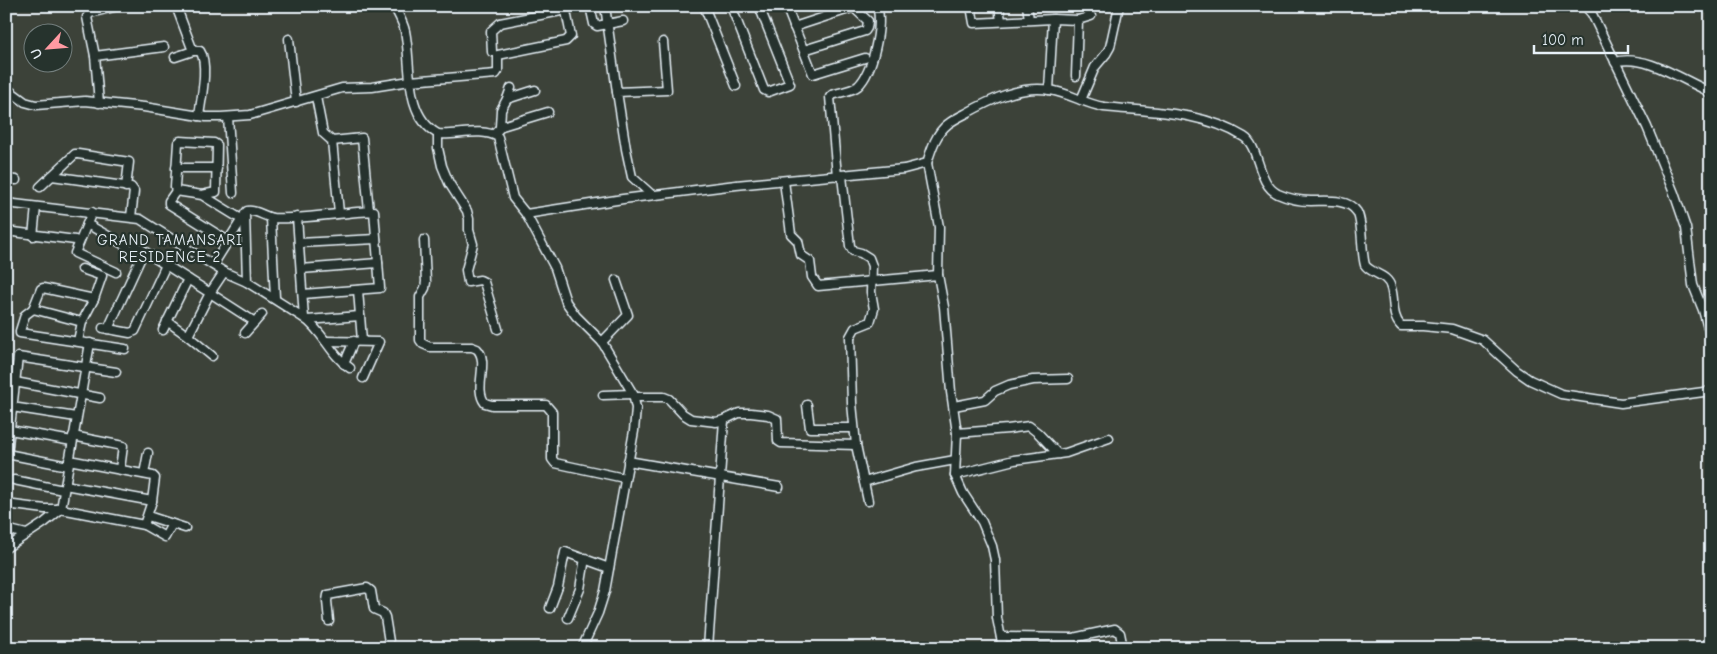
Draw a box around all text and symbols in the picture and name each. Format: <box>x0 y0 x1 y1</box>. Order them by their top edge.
north arrow <box>22 22 72 72</box>
scale bar <box>1534 22 1628 54</box>
text: 100 m <box>1542 31 1584 49</box>
text: U <box>27 46 46 61</box>
district label: GRAND TAMANSARI RESIDENCE 2 <box>97 231 243 266</box>

